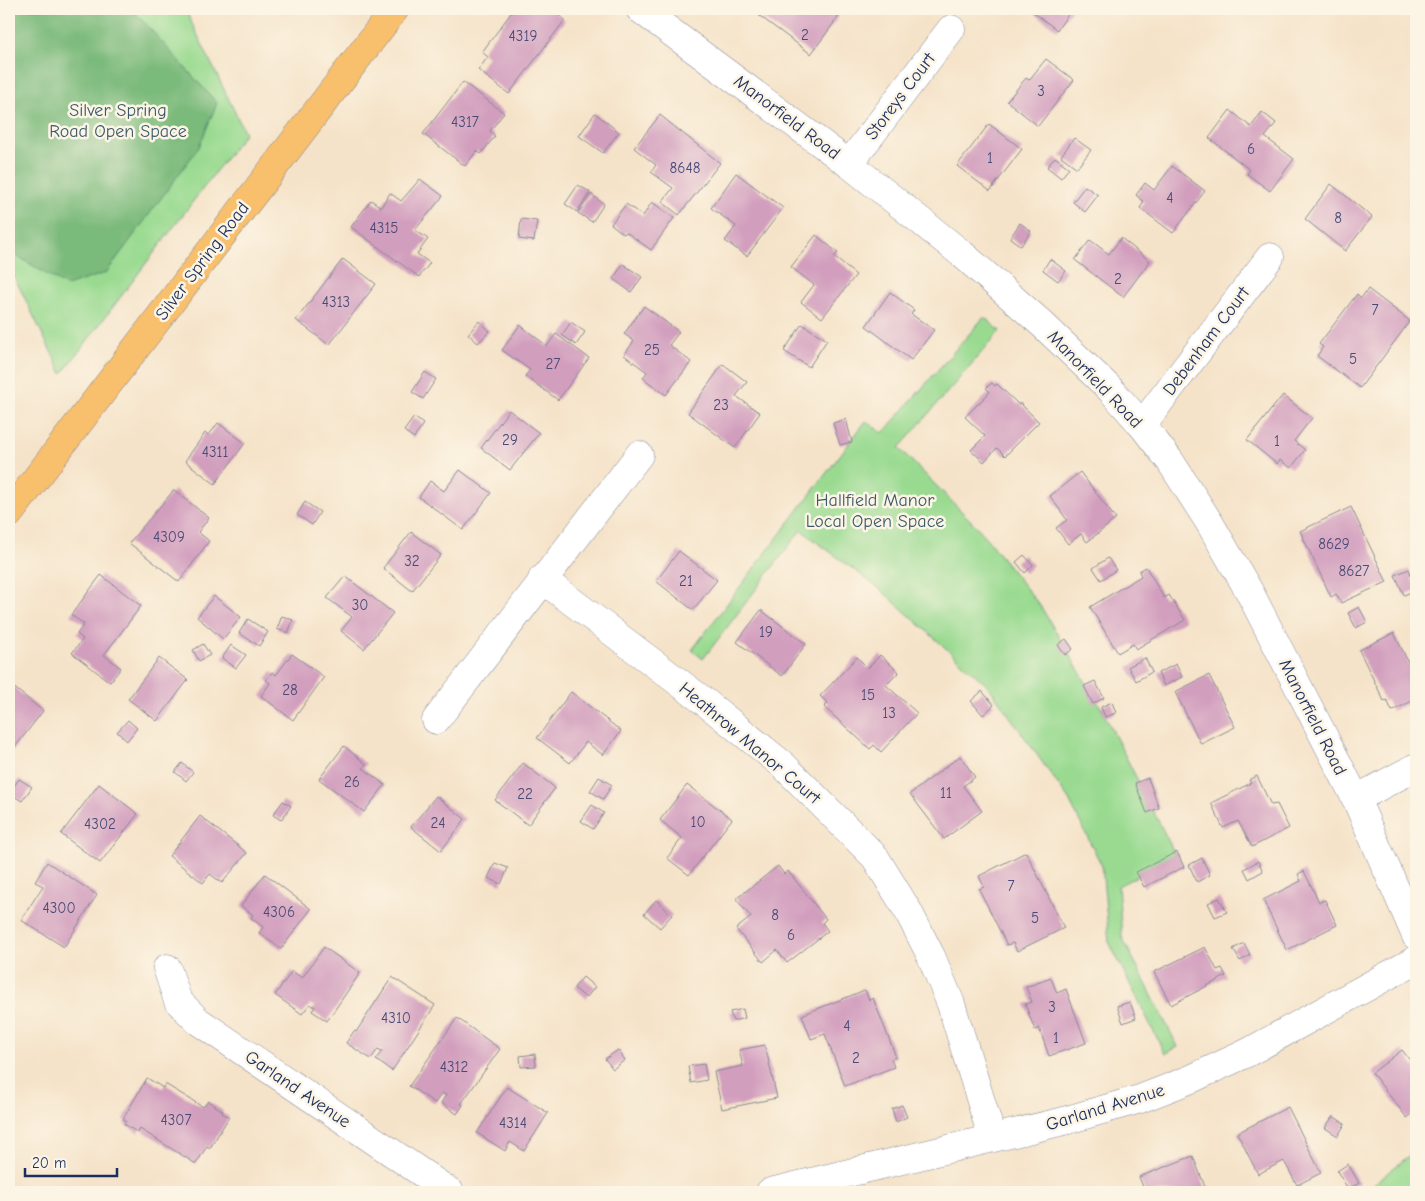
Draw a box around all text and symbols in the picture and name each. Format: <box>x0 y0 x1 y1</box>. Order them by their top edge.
house number: 2 <box>801 26 809 44</box>
house number: 4319 <box>509 27 537 45</box>
street label: Storeys Court <box>861 48 940 144</box>
street label: Manorfield Road <box>729 71 844 164</box>
house number: 3 <box>1037 82 1045 100</box>
park label: Silver Spring Road Open Space <box>49 100 187 142</box>
house number: 4317 <box>451 113 479 131</box>
house number: 6 <box>1247 140 1255 158</box>
house number: 1 <box>987 149 993 167</box>
house number: 8648 <box>670 159 700 177</box>
house number: 4 <box>1166 189 1174 207</box>
street label: Silver Spring Road <box>151 198 254 324</box>
house number: 8 <box>1334 209 1342 227</box>
house number: 4315 <box>370 219 398 237</box>
house number: 2 <box>1114 270 1122 288</box>
street label: Debenham Court <box>1159 282 1255 400</box>
house number: 4313 <box>322 293 350 311</box>
house number: 7 <box>1371 301 1379 319</box>
street label: Manorfield Road <box>1043 326 1146 432</box>
house number: 25 <box>644 341 660 359</box>
house number: 5 <box>1349 350 1357 368</box>
house number: 27 <box>546 355 560 373</box>
house number: 23 <box>713 396 729 414</box>
house number: 29 <box>502 431 518 449</box>
house number: 1 <box>1274 432 1280 450</box>
house number: 4311 <box>202 443 228 461</box>
park label: Hallfield Manor Local Open Space <box>806 490 944 532</box>
house number: 4309 <box>153 528 185 546</box>
house number: 8629 <box>1318 535 1350 553</box>
house number: 32 <box>404 552 420 570</box>
house number: 8627 <box>1339 562 1369 580</box>
house number: 21 <box>679 572 693 590</box>
house number: 30 <box>352 596 368 614</box>
house number: 19 <box>759 623 773 641</box>
street label: Manorfield Road <box>1274 656 1351 779</box>
street label: Heathrow Manor Court <box>675 678 825 809</box>
house number: 28 <box>282 681 298 699</box>
house number: 15 <box>861 686 875 704</box>
house number: 13 <box>882 704 896 722</box>
house number: 26 <box>344 773 360 791</box>
house number: 11 <box>940 784 952 802</box>
house number: 22 <box>517 785 533 803</box>
house number: 10 <box>690 813 706 831</box>
house number: 24 <box>430 814 446 832</box>
house number: 4302 <box>84 815 116 833</box>
house number: 7 <box>1007 877 1015 895</box>
house number: 4300 <box>42 899 76 917</box>
house number: 4306 <box>263 903 295 921</box>
house number: 8 <box>771 906 779 924</box>
house number: 5 <box>1031 909 1039 927</box>
house number: 6 <box>787 926 795 944</box>
house number: 3 <box>1048 998 1056 1016</box>
house number: 4310 <box>381 1009 411 1027</box>
house number: 4 <box>843 1017 851 1035</box>
house number: 1 <box>1053 1029 1059 1047</box>
street label: Garland Avenue <box>241 1046 355 1132</box>
house number: 2 <box>852 1049 860 1067</box>
house number: 4312 <box>440 1058 468 1076</box>
street label: Garland Avenue <box>1043 1079 1167 1135</box>
house number: 4307 <box>160 1111 192 1129</box>
house number: 4314 <box>499 1114 527 1132</box>
scale bar <box>25 1146 118 1178</box>
text: 20 m <box>32 1154 66 1172</box>

